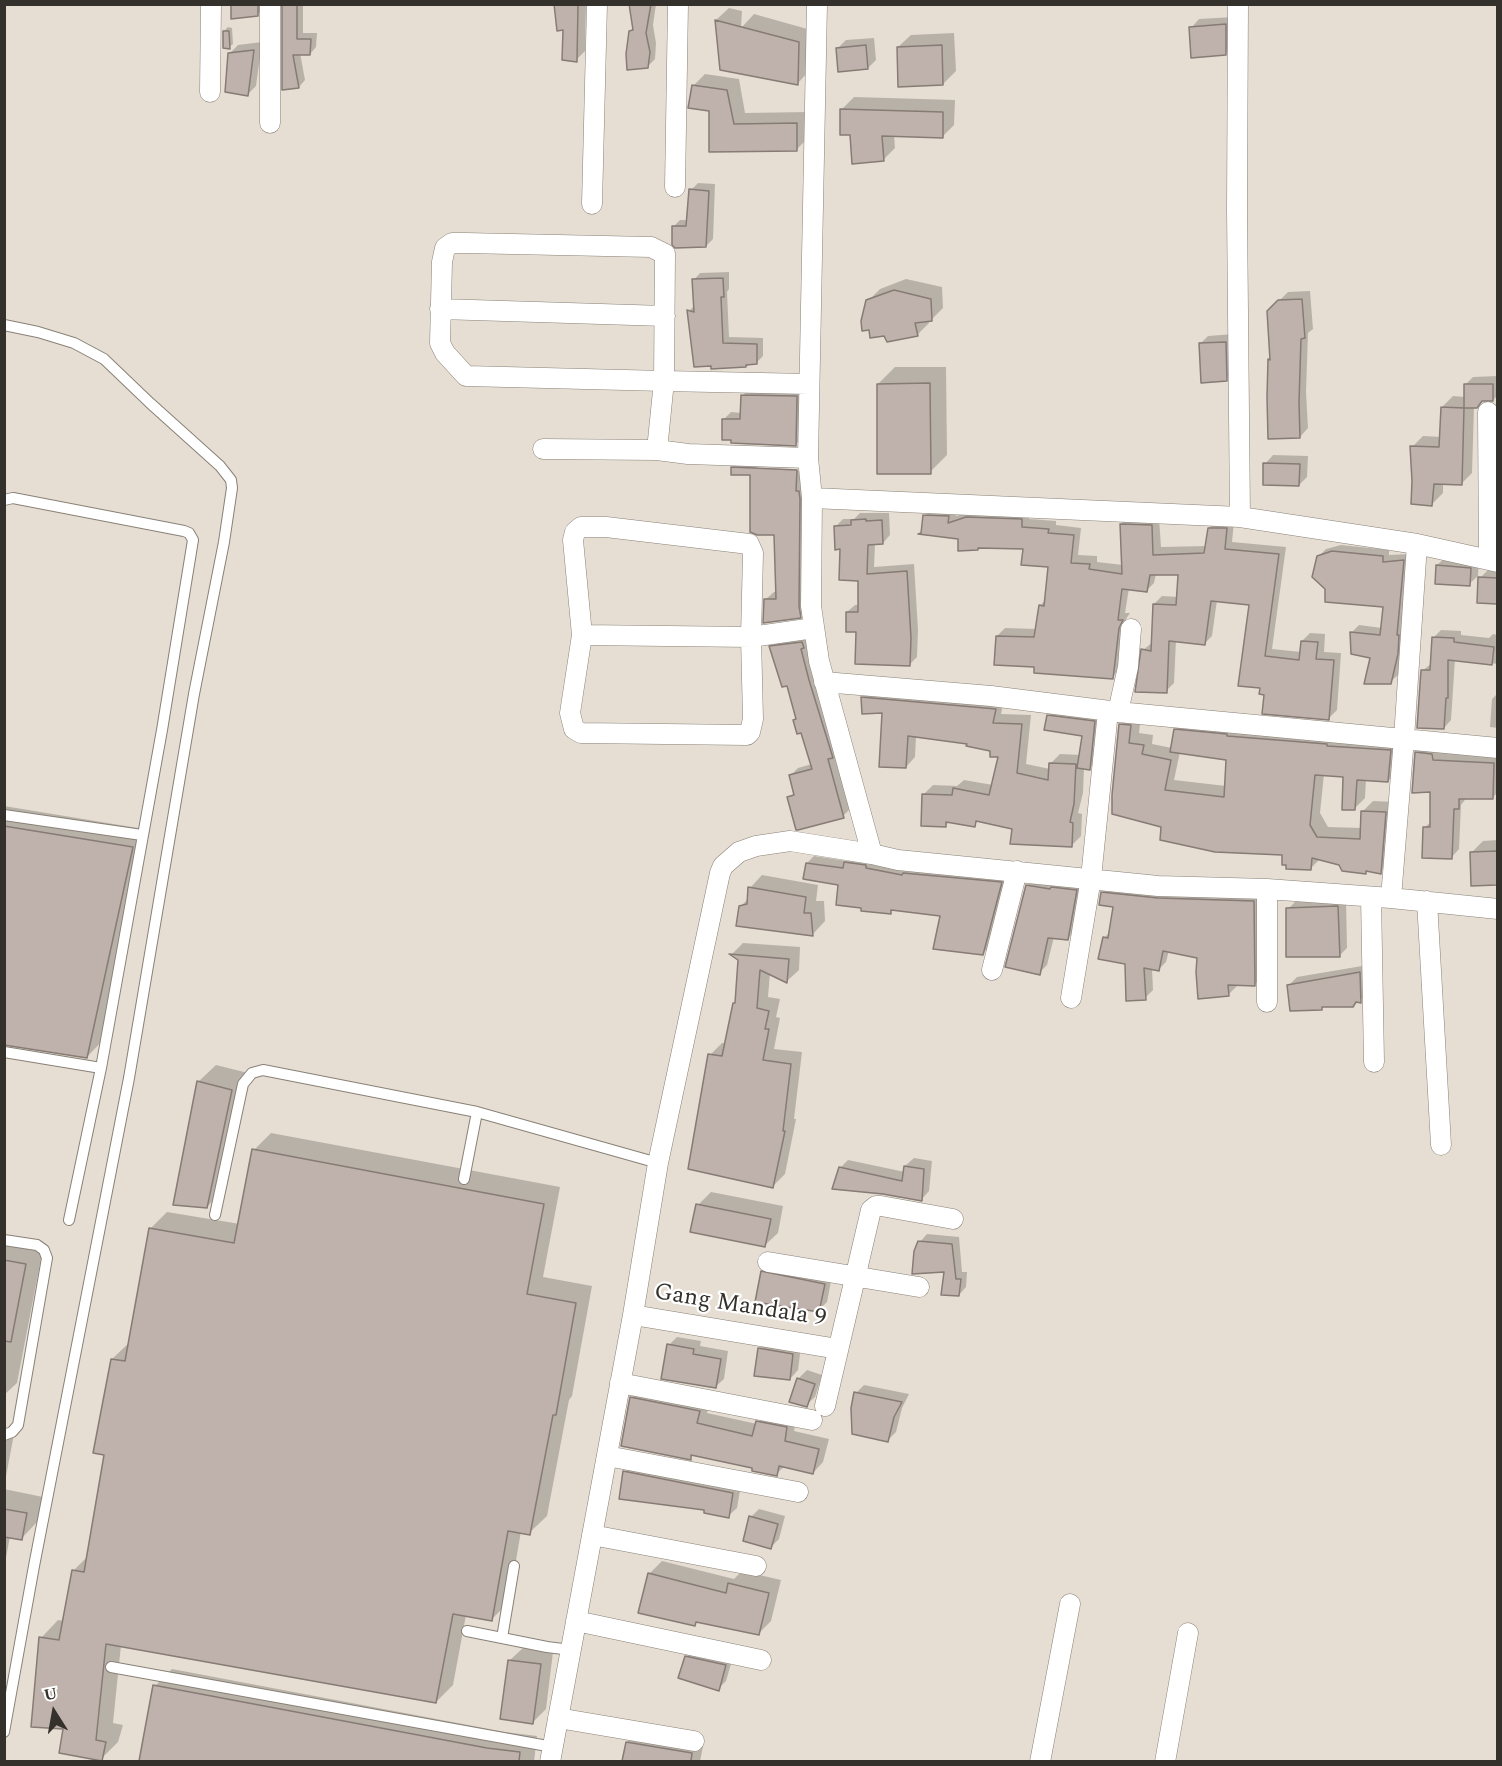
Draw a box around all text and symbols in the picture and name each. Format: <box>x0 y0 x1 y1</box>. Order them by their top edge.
street label: Gang Mandala 9 <box>652 1279 828 1335</box>
text: U <box>42 1681 59 1707</box>
north arrow <box>24 1682 84 1742</box>

